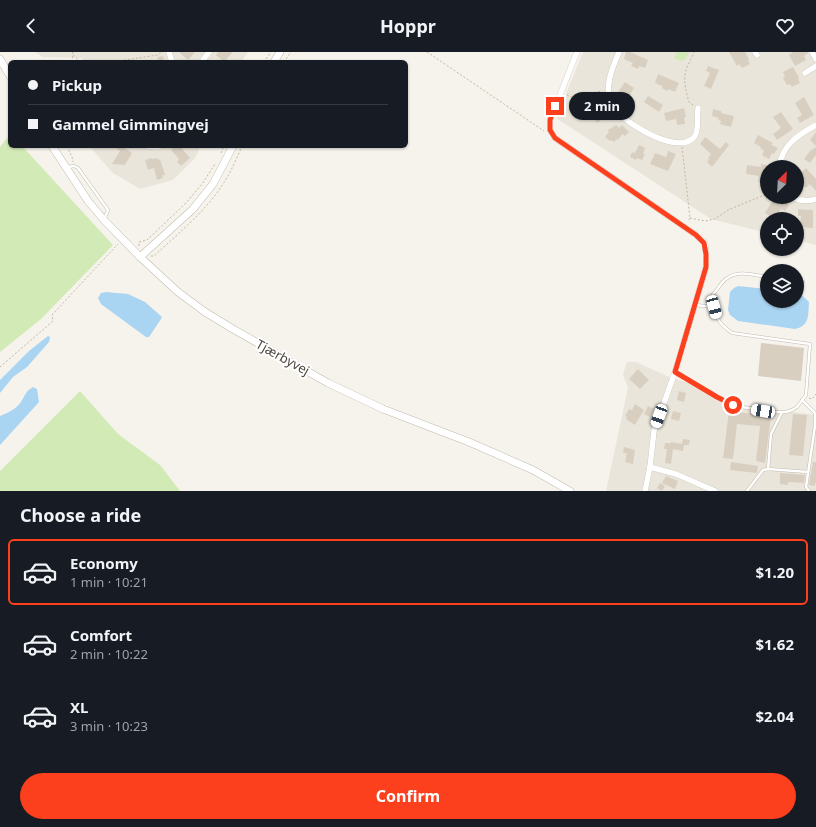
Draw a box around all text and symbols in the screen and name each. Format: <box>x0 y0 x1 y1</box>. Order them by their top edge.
text: Hoppr <box>380 14 436 38</box>
icon: back <box>20 15 42 37</box>
icon: heart <box>774 15 796 37</box>
text: Pickup <box>52 75 102 95</box>
callout: 2 min <box>569 92 635 120</box>
route end <box>546 97 564 115</box>
text: 2 min <box>584 97 620 115</box>
text: Gammel Gimmingvej <box>52 114 209 134</box>
north arrow <box>760 160 804 204</box>
map controls <box>760 160 804 308</box>
button: locate <box>760 212 804 256</box>
button: layers <box>760 264 804 308</box>
car <box>705 294 723 320</box>
street label: Tjærbyvej <box>253 335 313 379</box>
route start <box>724 396 742 414</box>
car <box>649 403 669 429</box>
car <box>750 403 776 419</box>
text: Choose a ride <box>20 503 141 527</box>
text: Economy <box>70 553 138 573</box>
icon: car <box>22 554 58 590</box>
text: $1.20 <box>755 562 794 582</box>
text: 1 min · 10:21 <box>70 573 148 591</box>
text: Comfort <box>70 625 132 645</box>
icon: car <box>22 626 58 662</box>
text: $1.62 <box>755 634 794 654</box>
text: 2 min · 10:22 <box>70 645 148 663</box>
text: XL <box>70 697 88 717</box>
icon: car <box>22 698 58 734</box>
text: $2.04 <box>755 706 794 726</box>
text: 3 min · 10:23 <box>70 717 148 735</box>
button: Confirm <box>20 773 796 819</box>

